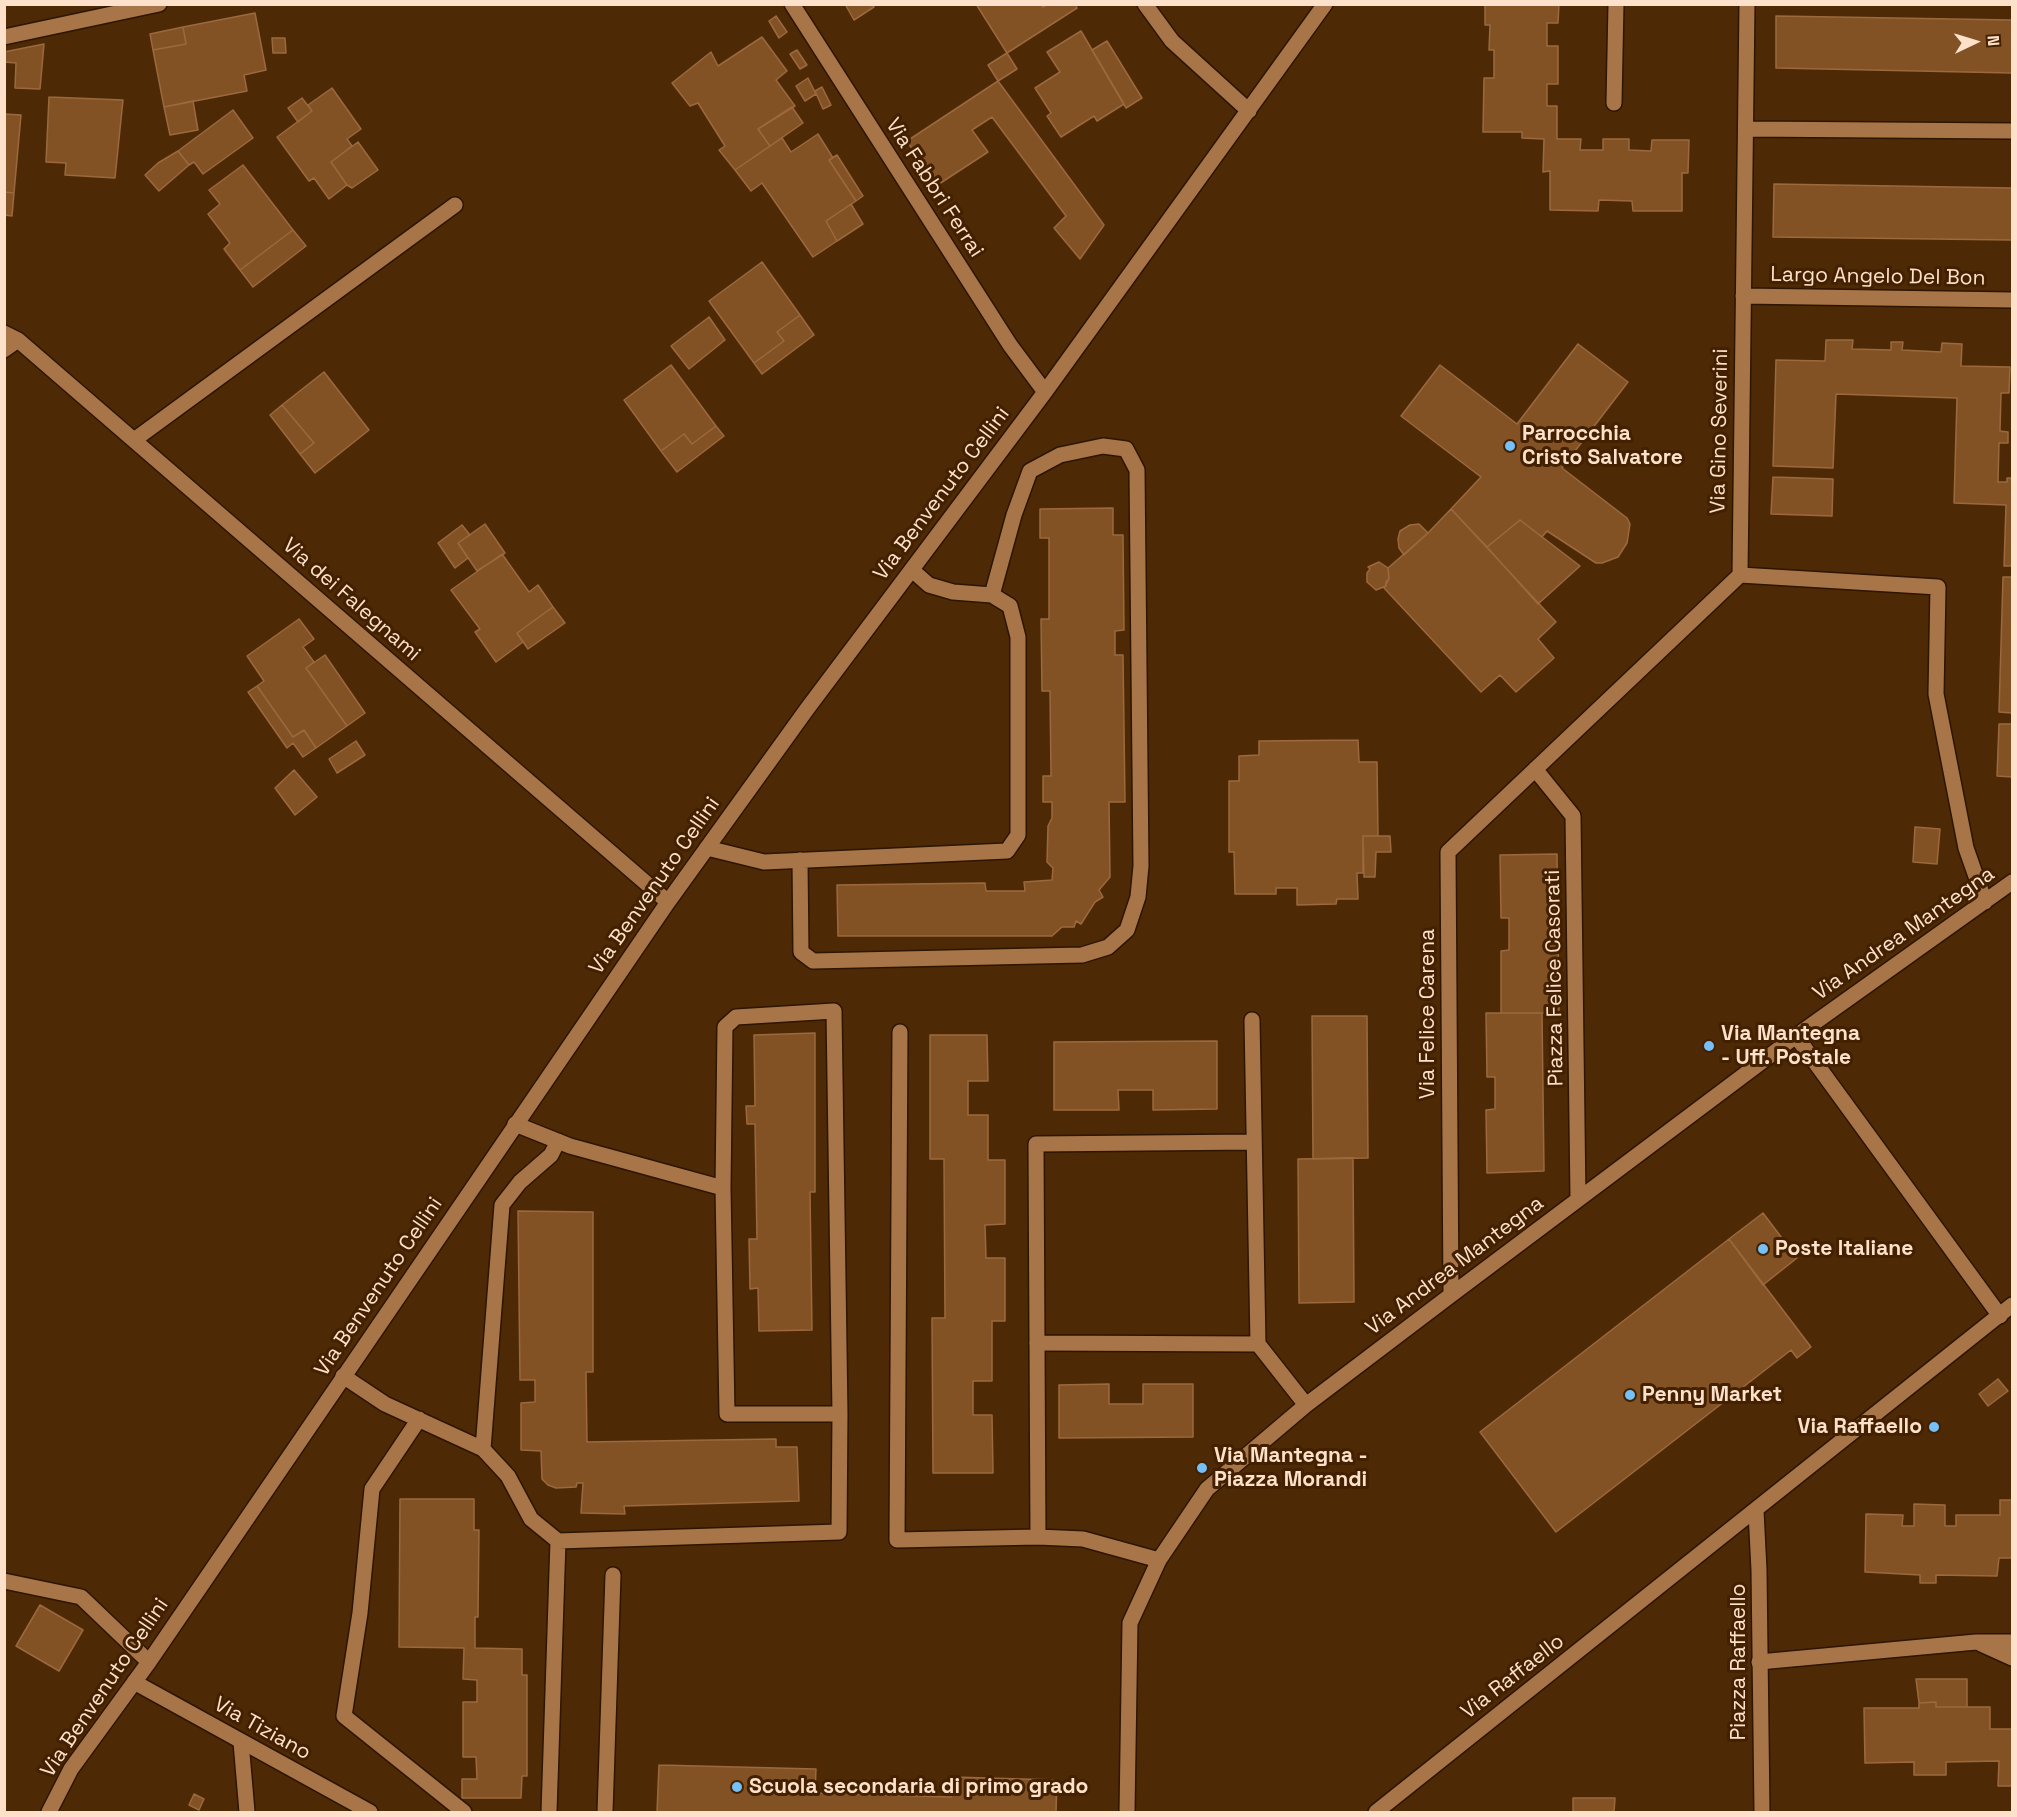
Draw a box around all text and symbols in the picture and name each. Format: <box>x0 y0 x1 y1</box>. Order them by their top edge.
north arrow <box>1945 12 2005 72</box>
text: N <box>1983 35 2004 47</box>
street label: Via Fabbri Ferrai <box>880 114 988 262</box>
street label: Largo Angelo Del Bon <box>1770 263 1986 291</box>
street label: Via Gino Severini <box>1706 348 1734 514</box>
street label: Via Benvenuto Cellini <box>869 402 1015 586</box>
place label: Parrocchia Cristo Salvatore <box>1522 421 1683 471</box>
marker: Parrocchia Cristo Salvatore <box>1503 439 1517 453</box>
street label: Via dei Falegnami <box>277 533 425 667</box>
street label: Via Benvenuto Cellini <box>584 793 726 979</box>
street label: Via Andrea Mantegna <box>1808 862 2000 1006</box>
street label: Piazza Felice Casorati <box>1541 869 1569 1087</box>
street label: Via Felice Carena <box>1415 929 1441 1099</box>
place label: Via Mantegna - Uff. Postale <box>1721 1021 1860 1071</box>
marker: Via Mantegna - Uff. Postale <box>1702 1039 1716 1053</box>
street label: Via Andrea Mantegna <box>1361 1191 1549 1341</box>
street label: Via Benvenuto Cellini <box>310 1193 448 1381</box>
place label: Poste Italiane <box>1775 1236 1913 1262</box>
marker: Poste Italiane <box>1756 1242 1770 1256</box>
place label: Penny Market <box>1642 1382 1782 1408</box>
marker: Penny Market <box>1623 1388 1637 1402</box>
place label: Via Raffaello <box>1797 1414 1922 1440</box>
marker: Via Raffaello <box>1927 1420 1941 1434</box>
place label: Via Mantegna - Piazza Morandi <box>1214 1443 1368 1493</box>
marker: Via Mantegna - Piazza Morandi <box>1195 1461 1209 1475</box>
street label: Piazza Raffaello <box>1726 1583 1752 1741</box>
street label: Via Benvenuto Cellini <box>36 1594 174 1782</box>
street label: Via Raffaello <box>1457 1629 1569 1725</box>
street label: Via Tiziano <box>209 1692 315 1766</box>
place label: Scuola secondaria di primo grado <box>749 1774 1088 1800</box>
marker: Scuola secondaria di primo grado <box>730 1780 744 1794</box>

